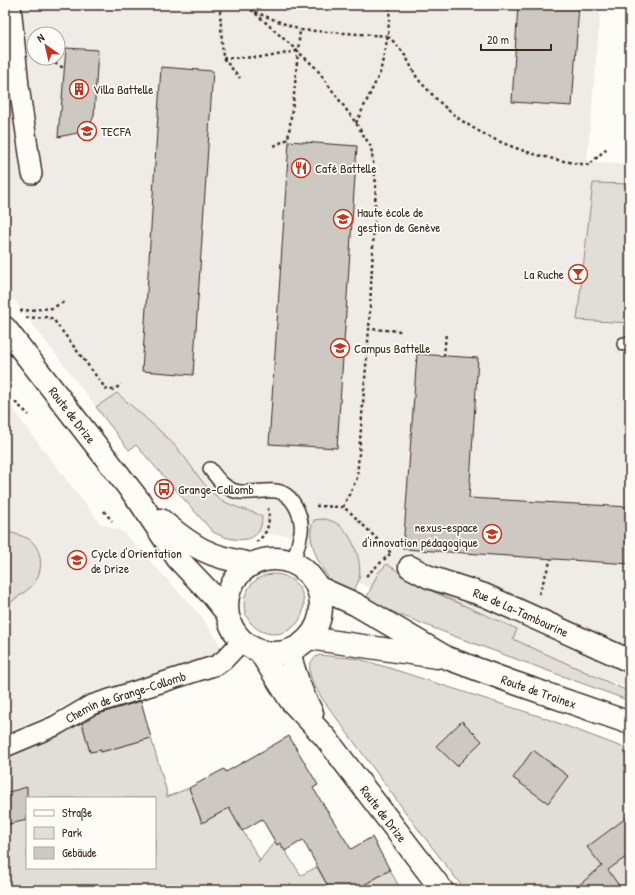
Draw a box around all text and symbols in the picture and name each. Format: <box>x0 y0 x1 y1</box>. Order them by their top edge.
north arrow <box>26 26 66 66</box>
scale bar <box>481 26 551 52</box>
text: N <box>34 30 47 45</box>
text: 20 m <box>487 31 509 48</box>
building icon: Villa Battelle <box>68 78 90 100</box>
place label: Villa Battelle <box>93 80 154 98</box>
school or university icon: TECFA <box>76 120 98 142</box>
place label: TECFA <box>101 122 132 140</box>
restaurant icon: Café Battelle <box>290 157 312 179</box>
place label: Café Battelle <box>315 159 377 177</box>
place label: Haute école de gestion de Genève <box>357 203 441 236</box>
school or university icon: Haute école de gestion de Genève <box>332 208 354 230</box>
bar icon: La Ruche <box>567 263 589 285</box>
place label: La Ruche <box>524 265 564 283</box>
school or university icon: Campus Battelle <box>329 337 351 359</box>
place label: Campus Battelle <box>354 339 430 357</box>
street label: Route de Drize <box>45 383 100 447</box>
bus stop icon: Grange-Collomb <box>153 478 175 500</box>
place label: Grange-Collomb <box>178 480 254 498</box>
place label: nexus-espace d'innovation pédagogique <box>362 518 478 551</box>
school or university icon: nexus-espace d'innovation pédagogique <box>481 523 503 545</box>
place label: Cycle d'Orientation de Drize <box>91 544 182 577</box>
school or university icon: Cycle d'Orientation de Drize <box>66 549 88 571</box>
street label: Rue de La-Tambourine <box>471 583 572 641</box>
street label: Chemin de Grange-Collomb <box>62 666 188 727</box>
street label: Route de Troinex <box>499 670 579 713</box>
street label: Route de Drize <box>356 782 411 846</box>
legend <box>26 797 156 869</box>
text: Straße <box>62 804 92 821</box>
text: Park <box>62 824 82 841</box>
text: Gebäude <box>62 844 97 861</box>

